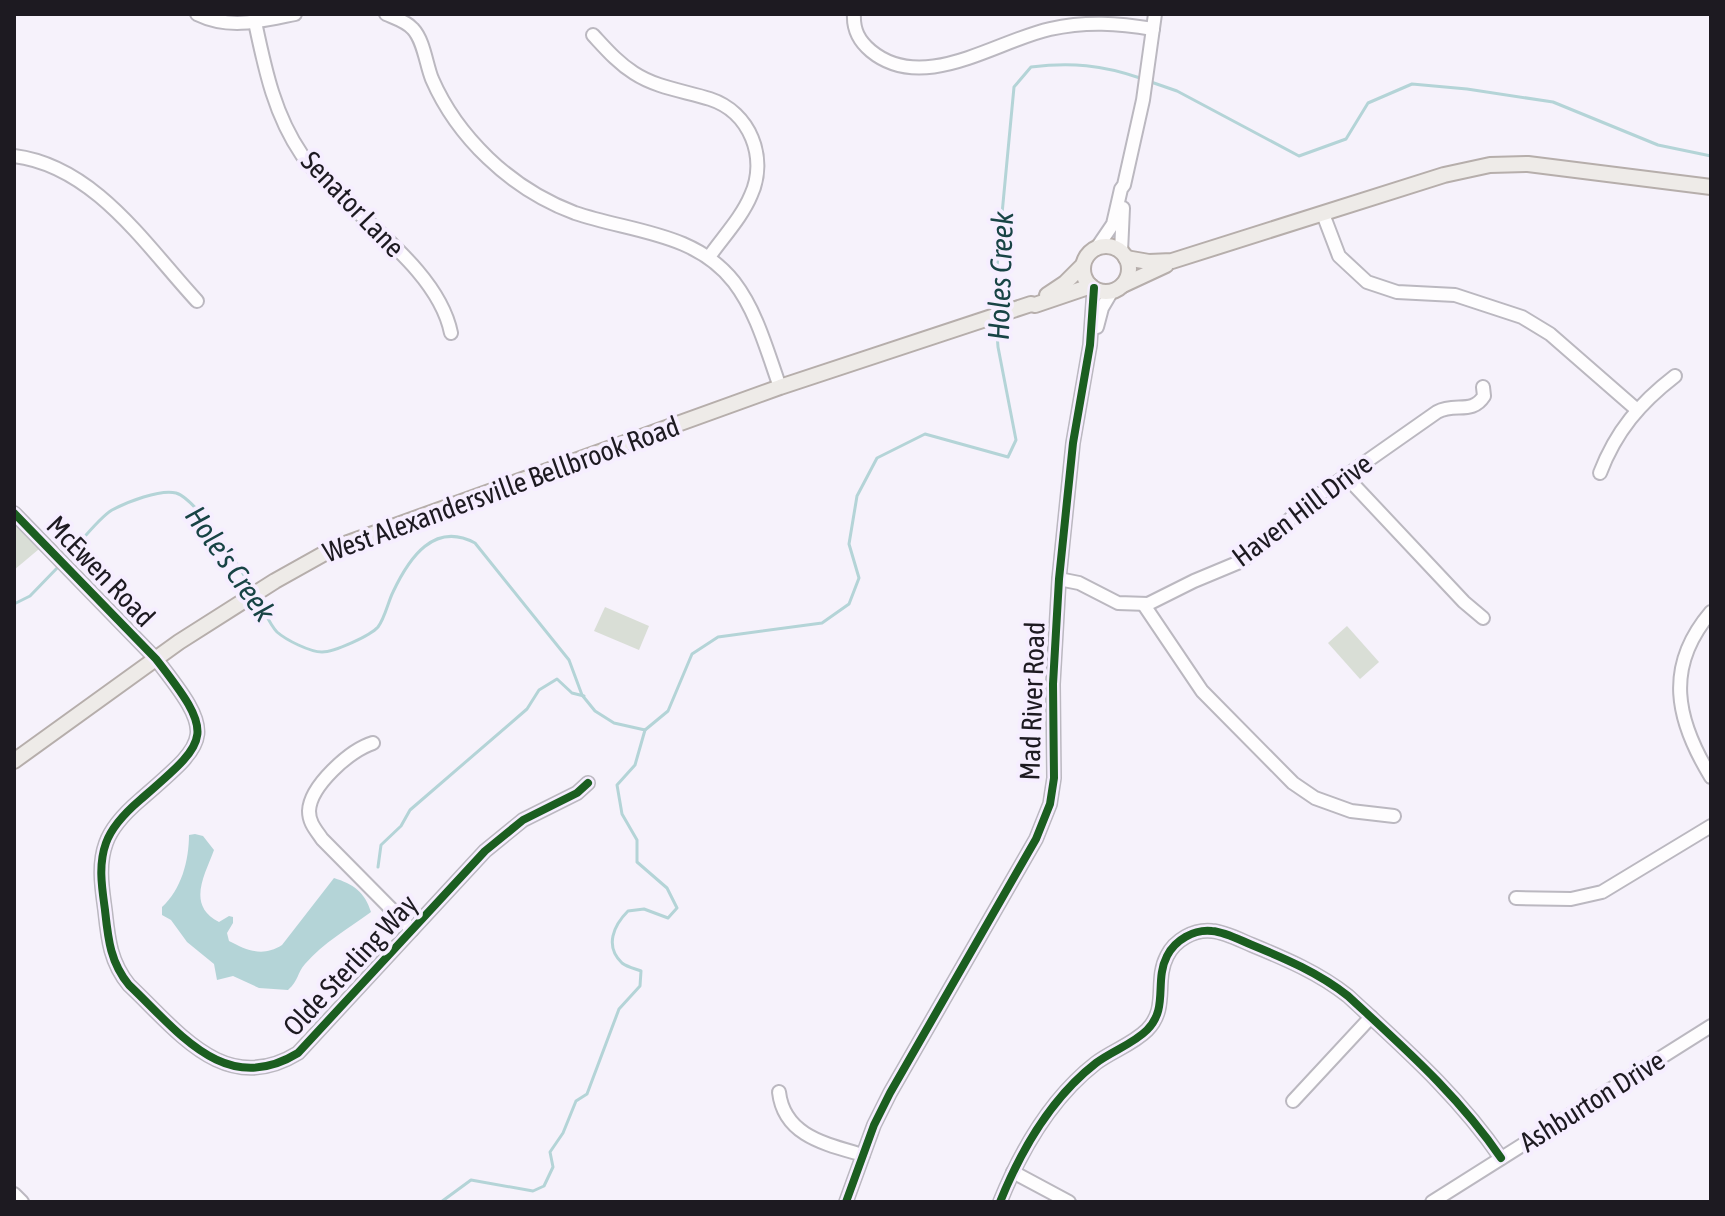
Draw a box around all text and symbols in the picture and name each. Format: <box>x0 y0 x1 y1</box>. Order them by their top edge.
street label: Senator Lane <box>295 145 411 263</box>
water label: Holes Creek <box>981 210 1019 341</box>
street label: West Alexandersville Bellbrook Road <box>319 410 683 568</box>
street label: Haven Hill Drive <box>1226 447 1378 573</box>
water label: Hole's Creek <box>179 499 283 628</box>
street label: McEwen Road <box>40 509 162 633</box>
street label: Mad River Road <box>1013 621 1051 781</box>
street label: Olde Sterling Way <box>277 888 423 1042</box>
street label: Ashburton Drive <box>1514 1044 1670 1158</box>

